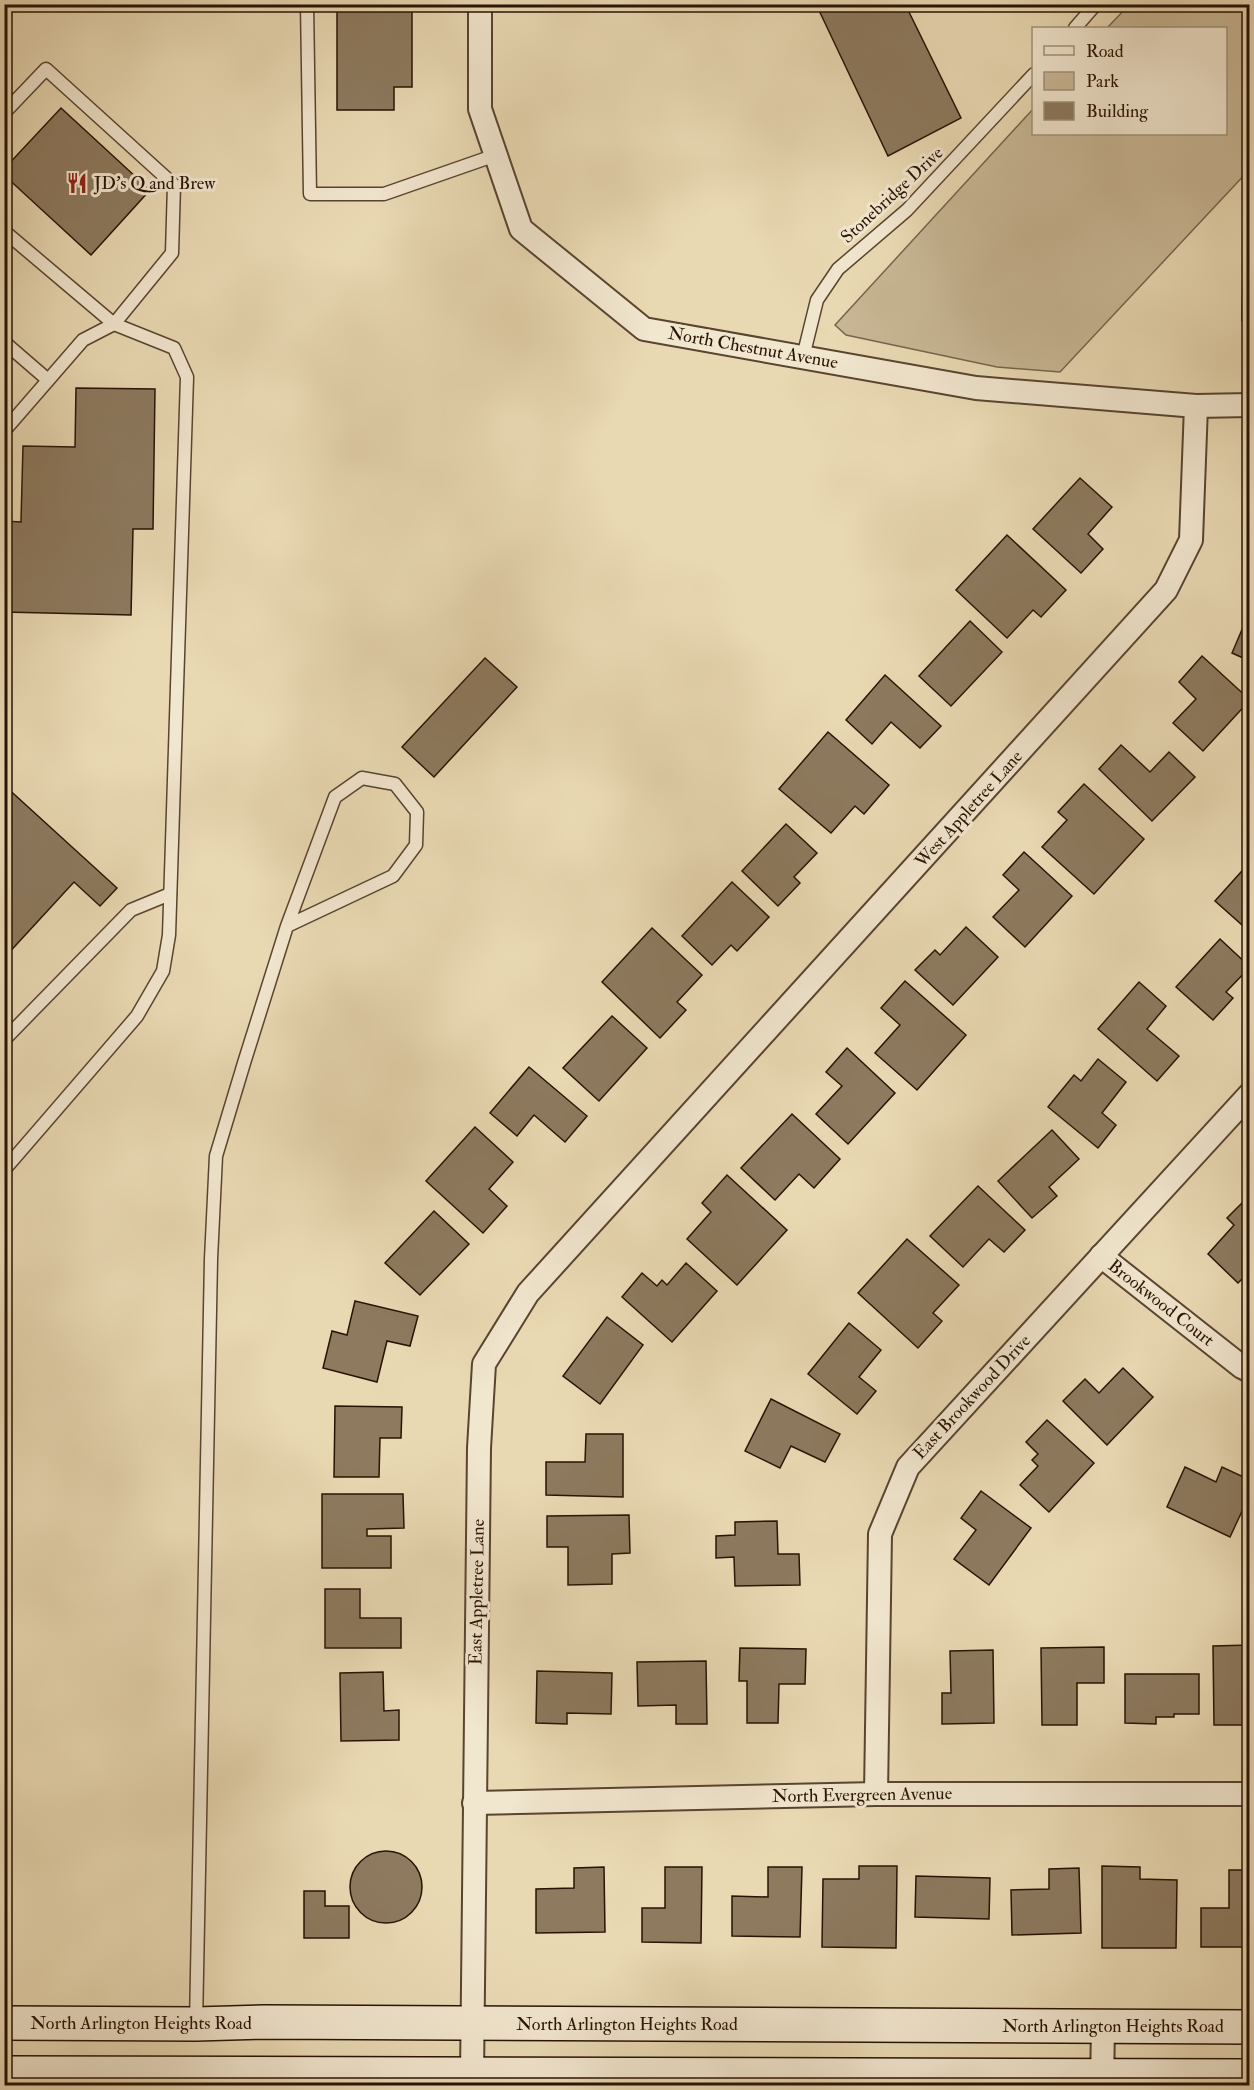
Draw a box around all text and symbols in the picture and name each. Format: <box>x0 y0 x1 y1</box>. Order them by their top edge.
legend <box>1032 27 1227 135</box>
text: Road <box>1086 40 1124 63</box>
text: Park <box>1086 70 1119 93</box>
text: Building <box>1086 100 1149 123</box>
street label: Stonebridge Drive <box>836 141 948 248</box>
restaurant icon: JD's Q and Brew <box>65 171 89 195</box>
place label: JD's Q and Brew <box>93 172 216 195</box>
street label: North Chestnut Avenue <box>666 322 840 374</box>
street label: West Appletree Lane <box>910 745 1028 873</box>
street label: Brookwood Court <box>1103 1254 1219 1352</box>
street label: East Brookwood Drive <box>908 1329 1036 1464</box>
street label: East Appletree Lane <box>464 1518 490 1665</box>
street label: North Evergreen Avenue <box>772 1782 953 1808</box>
street label: North Arlington Heights Road <box>30 2012 252 2035</box>
street label: North Arlington Heights Road <box>516 2013 738 2036</box>
street label: North Arlington Heights Road <box>1002 2015 1224 2038</box>

